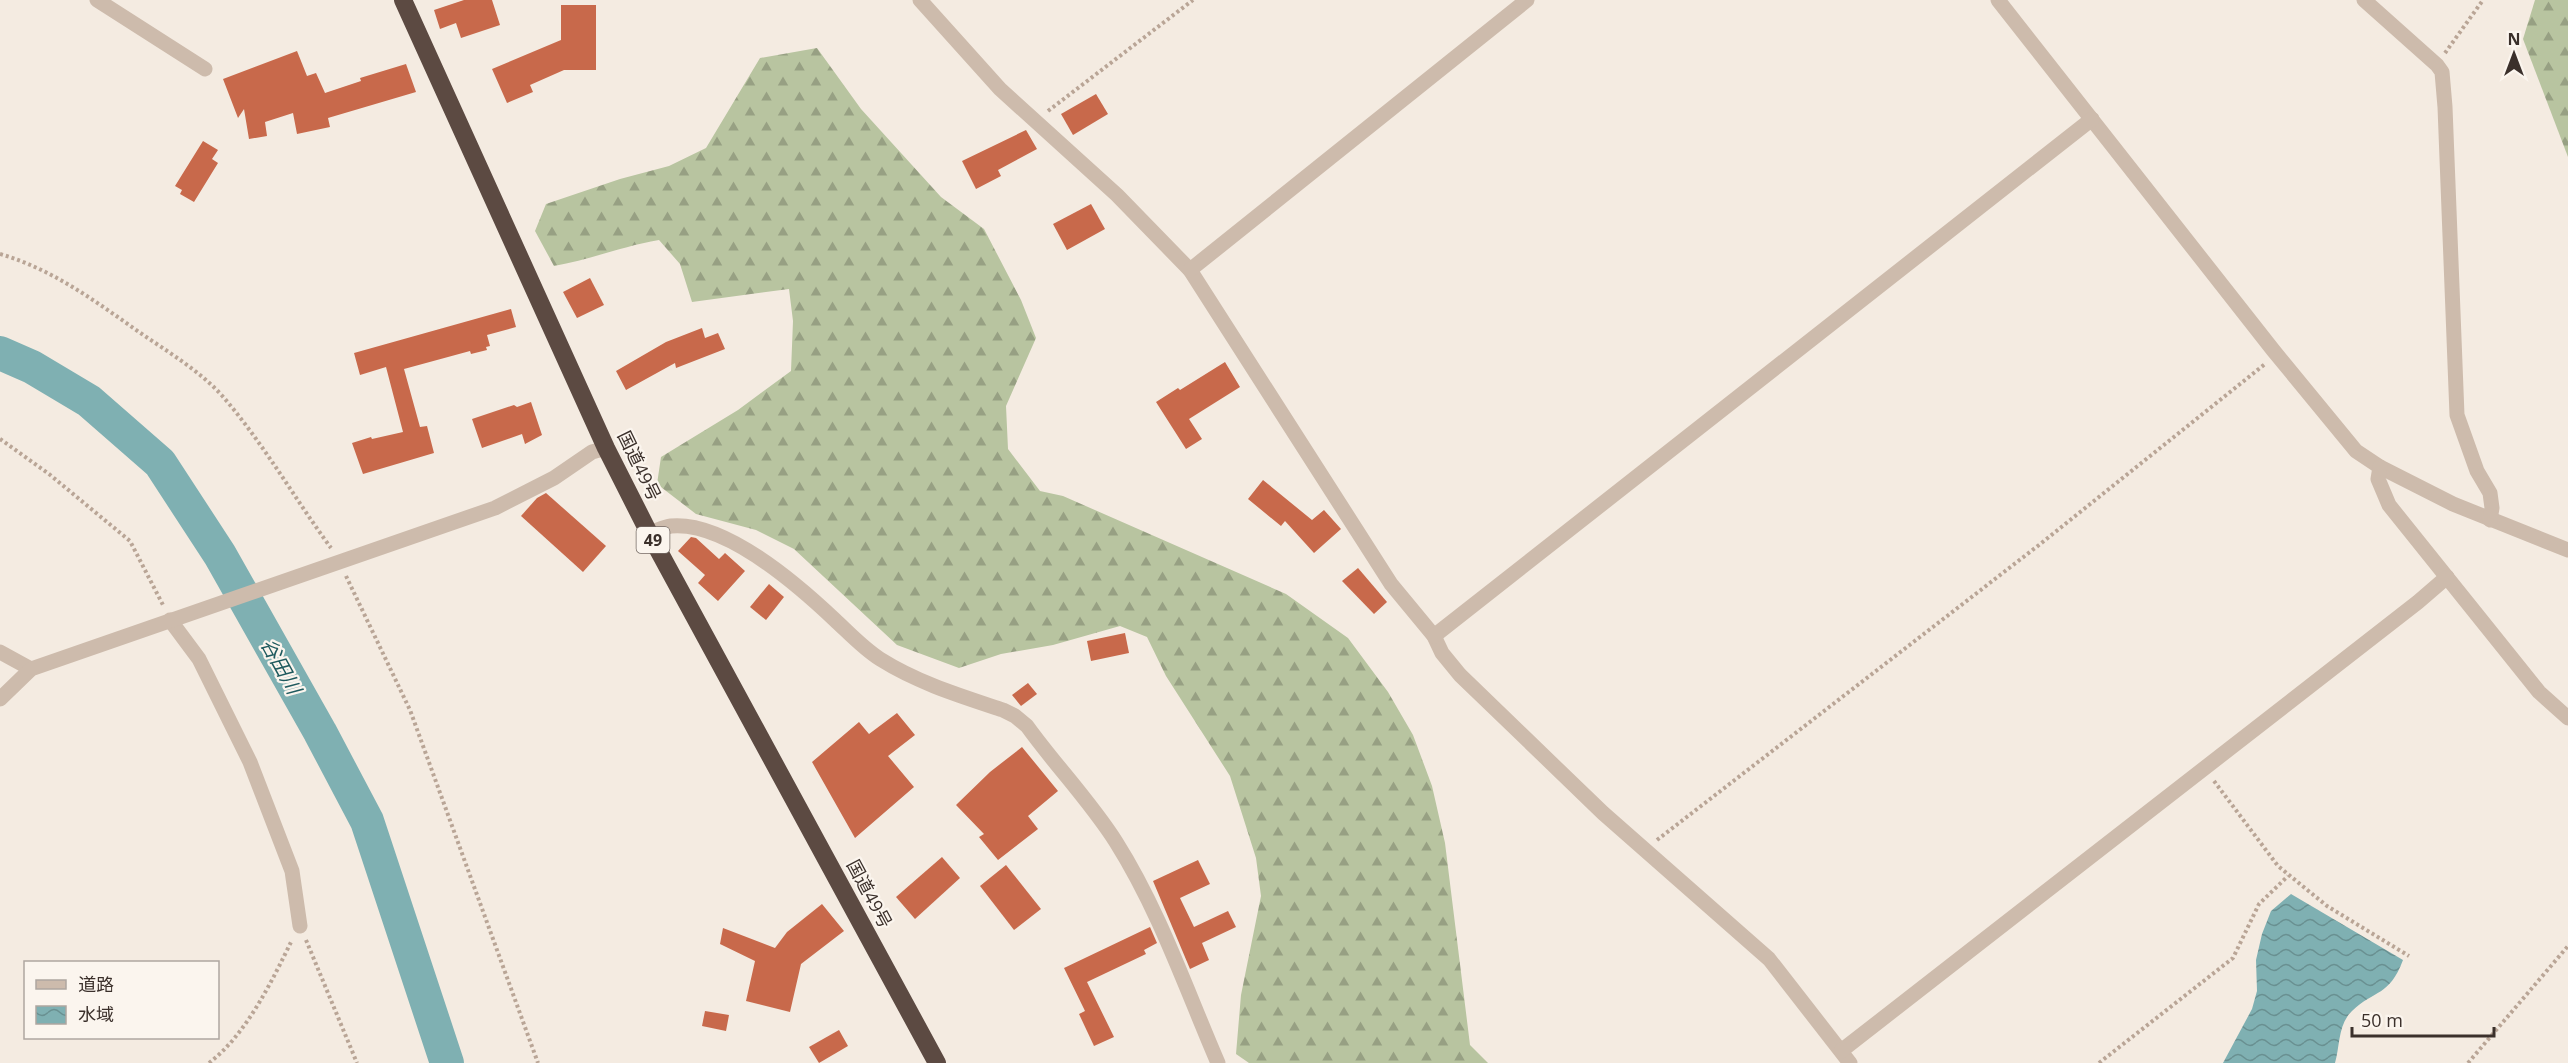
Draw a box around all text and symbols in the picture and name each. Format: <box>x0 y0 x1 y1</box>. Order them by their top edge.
north arrow <box>2484 24 2544 84</box>
text: N <box>2507 28 2521 50</box>
street label: 国道49号 <box>613 427 667 504</box>
road number: 49 <box>636 527 670 553</box>
water label: 谷田川 <box>255 633 309 700</box>
street label: 国道49号 <box>842 855 898 932</box>
legend <box>24 961 219 1039</box>
text: 道路 <box>78 972 114 996</box>
scale bar <box>2352 1000 2494 1038</box>
text: 水域 <box>78 1002 114 1026</box>
text: 50 m <box>2361 1008 2403 1032</box>

